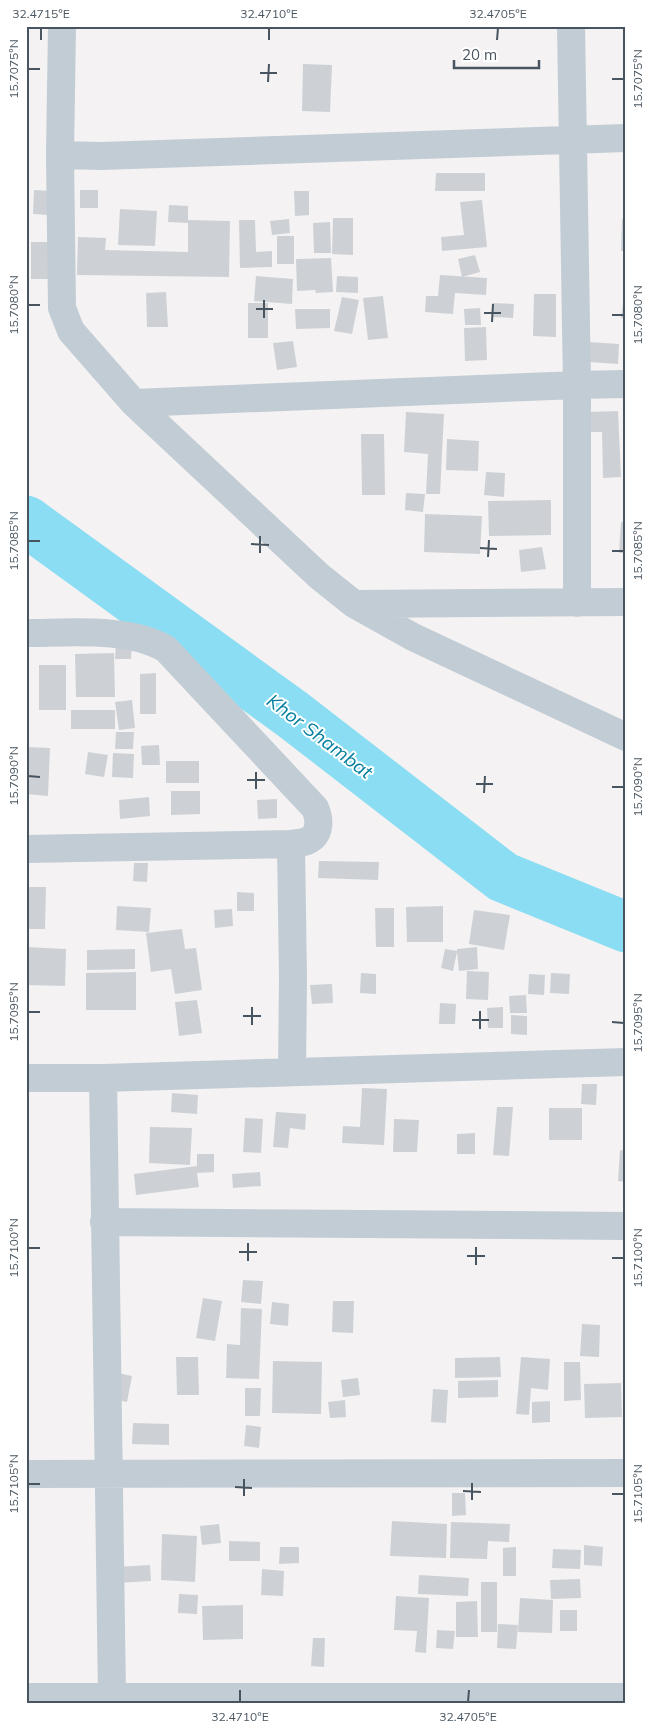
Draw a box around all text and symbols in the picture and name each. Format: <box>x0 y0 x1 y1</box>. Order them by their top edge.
text: 32.4715°E <box>12 6 70 21</box>
text: 32.4710°E <box>240 6 298 21</box>
text: 32.4705°E <box>469 6 527 21</box>
scale bar <box>454 38 540 70</box>
text: 15.7075°N <box>6 39 21 99</box>
text: 20 m <box>462 45 497 64</box>
text: 15.7075°N <box>630 49 645 109</box>
text: 15.7080°N <box>6 275 21 335</box>
text: 15.7080°N <box>630 285 645 345</box>
text: 15.7085°N <box>6 511 21 571</box>
text: 15.7085°N <box>630 521 645 581</box>
water label: Khor Shambat <box>262 688 379 784</box>
text: 15.7090°N <box>6 746 21 806</box>
text: 15.7090°N <box>630 757 645 817</box>
text: 15.7095°N <box>6 982 21 1042</box>
text: 15.7095°N <box>630 993 645 1053</box>
text: 15.7100°N <box>6 1218 21 1278</box>
text: 15.7100°N <box>630 1228 645 1288</box>
text: 15.7105°N <box>6 1454 21 1514</box>
text: 15.7105°N <box>630 1464 645 1524</box>
text: 32.4710°E <box>211 1709 269 1724</box>
text: 32.4705°E <box>439 1709 497 1724</box>

